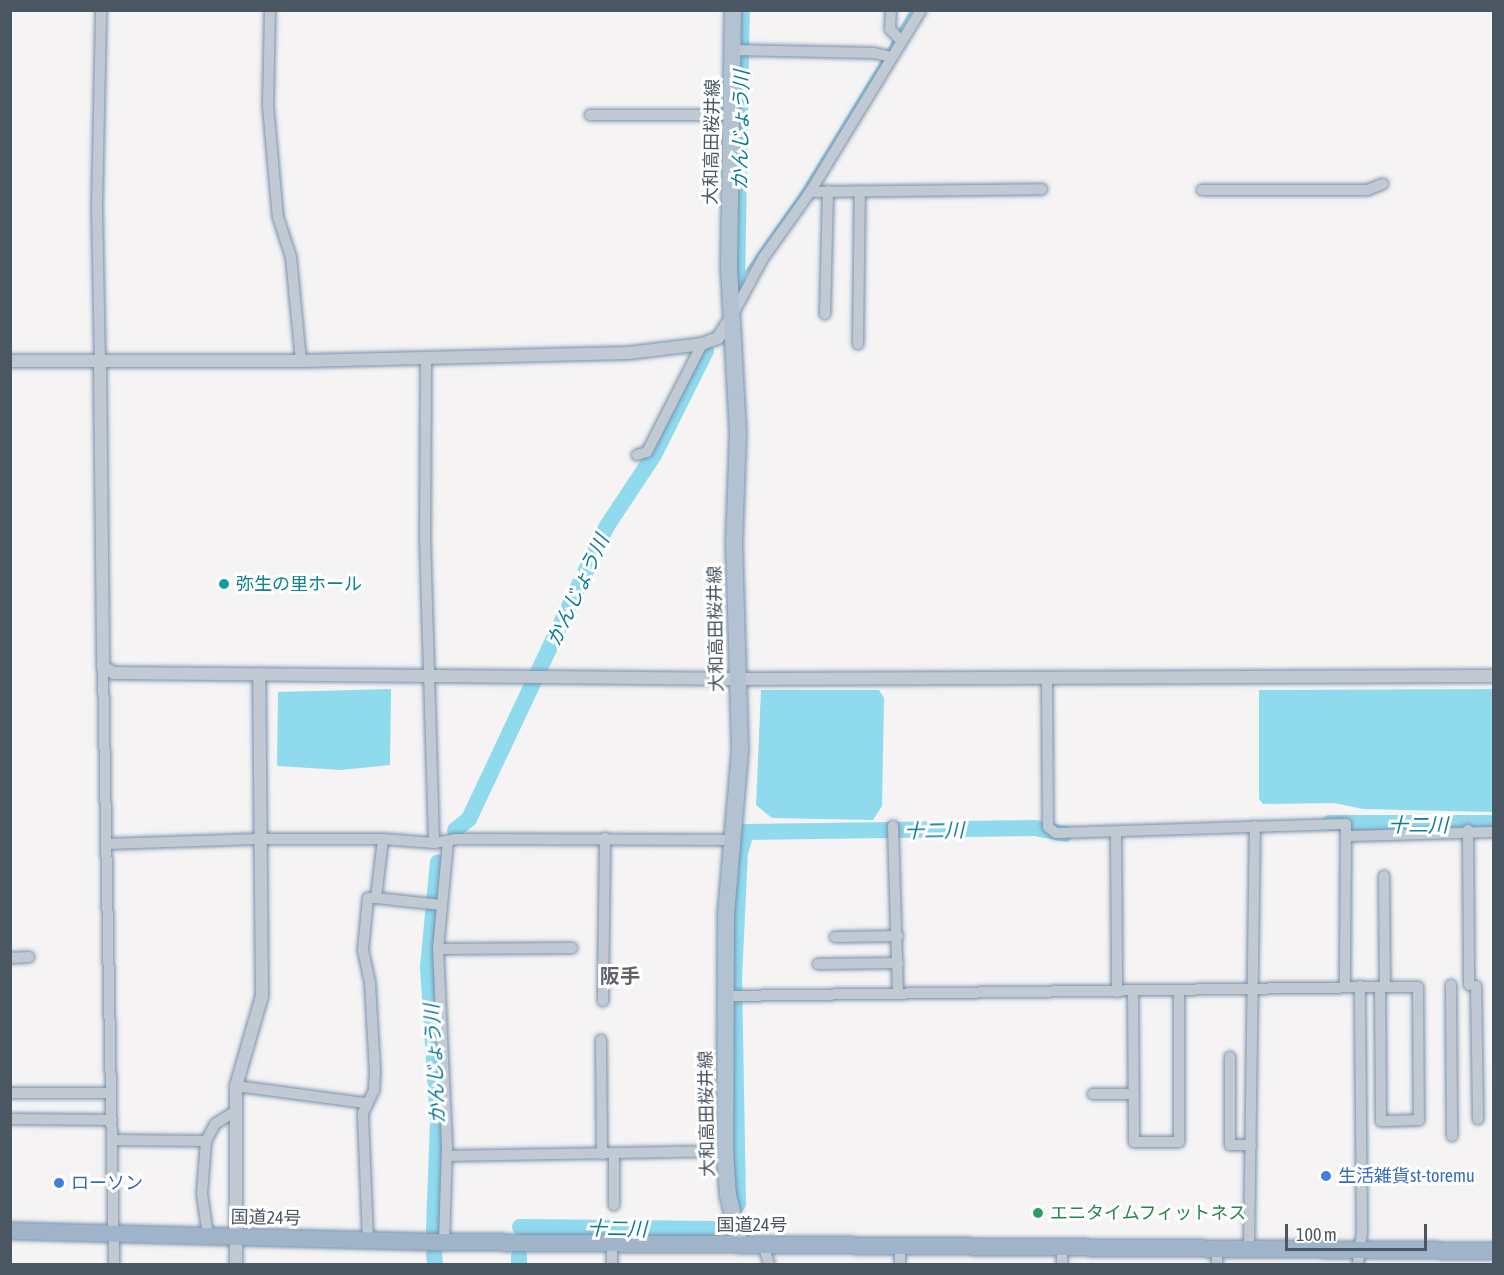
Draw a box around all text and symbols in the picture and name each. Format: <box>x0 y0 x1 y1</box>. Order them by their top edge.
water label: かんじょう川 <box>727 70 753 190</box>
street label: 大和高田桜井線 <box>700 79 724 205</box>
water label: かんじょう川 <box>541 531 613 649</box>
street label: 大和高田桜井線 <box>704 566 728 692</box>
place label: 弥生の里ホール <box>236 573 362 595</box>
marker: 弥生の里ホール <box>217 577 231 591</box>
water label: 十二川 <box>1388 812 1448 836</box>
water label: 十二川 <box>904 817 964 843</box>
district label: 阪手 <box>600 963 640 987</box>
water label: かんじょう川 <box>419 1003 449 1125</box>
street label: 大和高田桜井線 <box>695 1051 719 1177</box>
place label: 生活雑貨st-toremu <box>1338 1165 1475 1187</box>
marker: 生活雑貨st-toremu <box>1319 1169 1333 1183</box>
place label: ローソン <box>71 1172 143 1194</box>
marker: ローソン <box>52 1176 66 1190</box>
place label: エニタイムフィットネス <box>1050 1202 1248 1224</box>
marker: エニタイムフィットネス <box>1031 1206 1045 1220</box>
street label: 国道24号 <box>230 1207 302 1229</box>
scale bar <box>1288 1212 1430 1250</box>
street label: 国道24号 <box>717 1214 787 1236</box>
water label: 十二川 <box>587 1215 647 1241</box>
text: 100 m <box>1296 1224 1337 1245</box>

